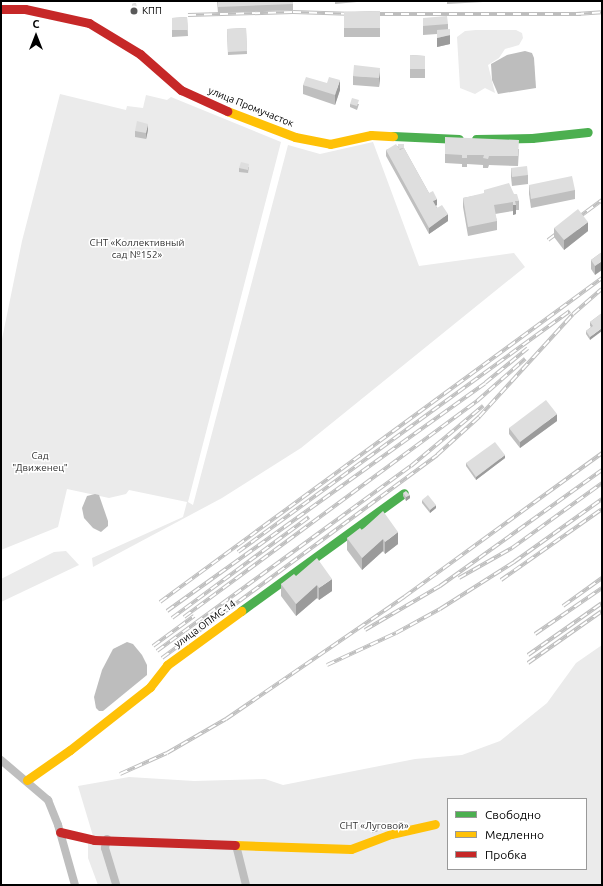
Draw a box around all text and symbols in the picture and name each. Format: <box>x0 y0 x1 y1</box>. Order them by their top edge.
place label: КПП <box>142 5 162 17</box>
marker: КПП <box>129 6 139 16</box>
north arrow <box>16 16 56 56</box>
text: С <box>32 18 40 30</box>
street label: улица Промучасток <box>207 84 295 130</box>
park label: СНТ «Коллективный сад №152» <box>90 236 184 260</box>
park label: Сад "Движенец" <box>12 449 68 472</box>
street label: улица ОПМС-14 <box>172 598 238 650</box>
legend <box>447 798 587 870</box>
text: Свободно <box>485 808 541 821</box>
park label: СНТ «Луговой» <box>339 820 409 832</box>
text: Медленно <box>485 828 544 841</box>
text: Пробка <box>485 848 527 861</box>

